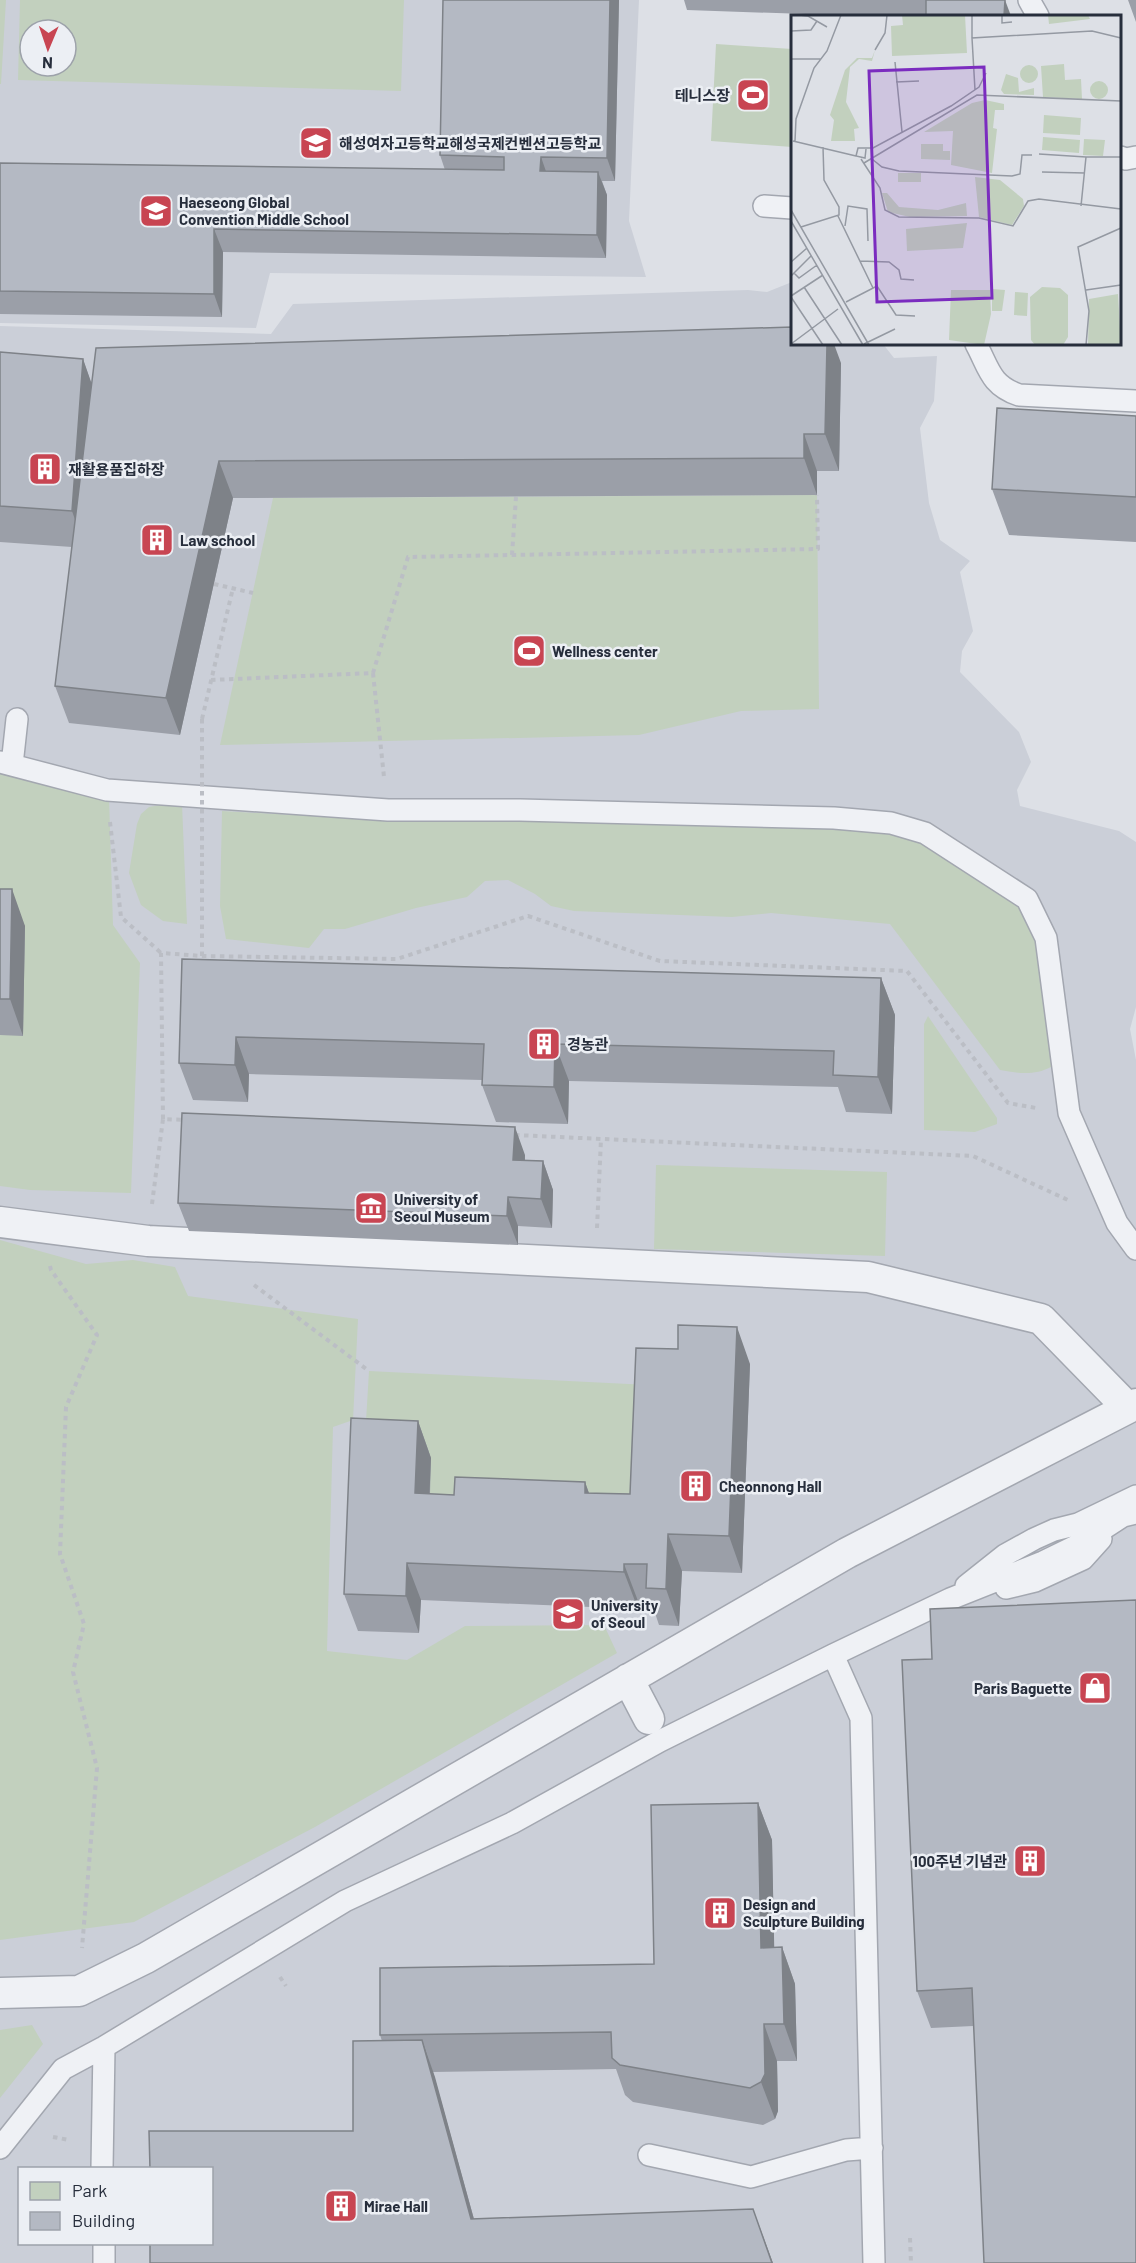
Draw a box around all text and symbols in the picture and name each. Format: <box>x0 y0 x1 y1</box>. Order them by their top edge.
inset map <box>791 15 1121 345</box>
north arrow <box>18 18 78 78</box>
text: N <box>42 54 53 73</box>
sports icon: 테니스장 <box>735 77 771 113</box>
place label: 테니스장 <box>675 86 730 104</box>
school or university icon: 해성여자고등학교해성국제컨벤션고등학교 <box>298 125 334 161</box>
place label: 해성여자고등학교해성국제컨벤션고등학교 <box>339 134 601 152</box>
school or university icon: Haeseong Global Convention Middle School <box>138 193 174 229</box>
place label: Haeseong Global Convention Middle School <box>179 193 349 228</box>
building icon: 재활용품집하장 <box>27 451 63 487</box>
place label: 재활용품집하장 <box>68 460 165 478</box>
building icon: Law school <box>139 522 175 558</box>
place label: Law school <box>180 531 255 549</box>
sports icon: Wellness center <box>511 633 547 669</box>
place label: Wellness center <box>552 642 658 660</box>
building icon: 경농관 <box>526 1026 562 1062</box>
place label: 경농관 <box>567 1035 609 1053</box>
museum icon: University of Seoul Museum <box>353 1190 389 1226</box>
place label: University of Seoul Museum <box>394 1190 490 1225</box>
building icon: Cheonnong Hall <box>678 1468 714 1504</box>
place label: Cheonnong Hall <box>719 1477 822 1495</box>
school or university icon: University of Seoul <box>550 1596 586 1632</box>
place label: University of Seoul <box>591 1596 659 1631</box>
shop icon: Paris Baguette <box>1077 1670 1113 1706</box>
place label: Paris Baguette <box>974 1679 1072 1697</box>
building icon: 100주년 기념관 <box>1012 1843 1048 1879</box>
place label: 100주년 기념관 <box>913 1852 1007 1870</box>
building icon: Design and Sculpture Building <box>702 1895 738 1931</box>
place label: Design and Sculpture Building <box>743 1895 865 1930</box>
legend <box>18 2167 213 2245</box>
text: Park <box>72 2179 107 2201</box>
building icon: Mirae Hall <box>323 2188 359 2224</box>
place label: Mirae Hall <box>364 2197 428 2215</box>
text: Building <box>72 2209 135 2231</box>

